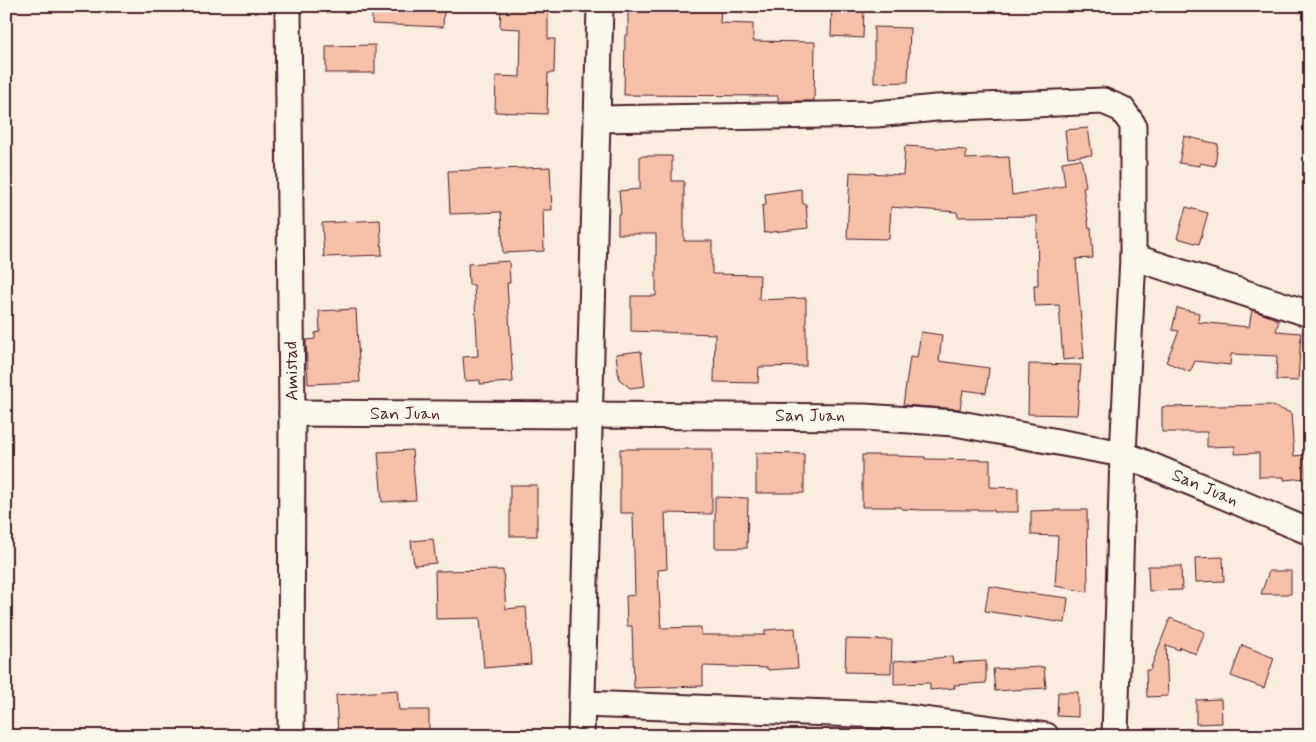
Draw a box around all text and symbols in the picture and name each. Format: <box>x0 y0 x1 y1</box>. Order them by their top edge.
street label: Amistad <box>279 341 305 401</box>
street label: San Juan <box>370 402 440 426</box>
street label: San Juan <box>775 404 845 428</box>
street label: San Juan <box>1168 463 1242 513</box>

